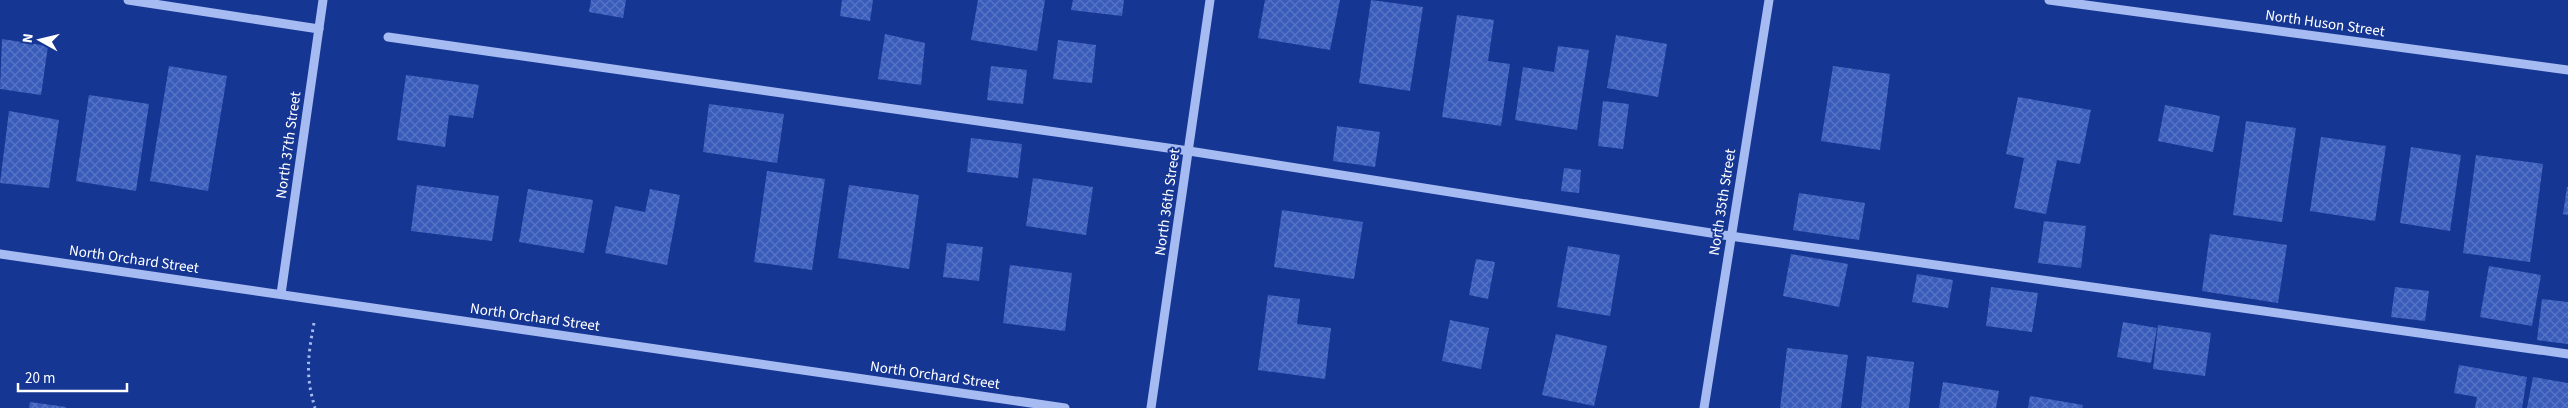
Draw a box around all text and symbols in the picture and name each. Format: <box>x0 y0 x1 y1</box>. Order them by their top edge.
street label: North Huson Street <box>2264 5 2386 42</box>
north arrow <box>15 15 65 65</box>
text: N <box>18 32 39 44</box>
street label: North 37th Street <box>271 90 306 200</box>
street label: North 36th Street <box>1150 147 1185 257</box>
street label: North 35th Street <box>1704 147 1741 257</box>
street label: North Orchard Street <box>68 240 200 279</box>
street label: North Orchard Street <box>469 298 601 337</box>
street label: North Orchard Street <box>869 356 1001 395</box>
scale bar <box>18 360 126 392</box>
text: 20 m <box>25 368 55 389</box>

